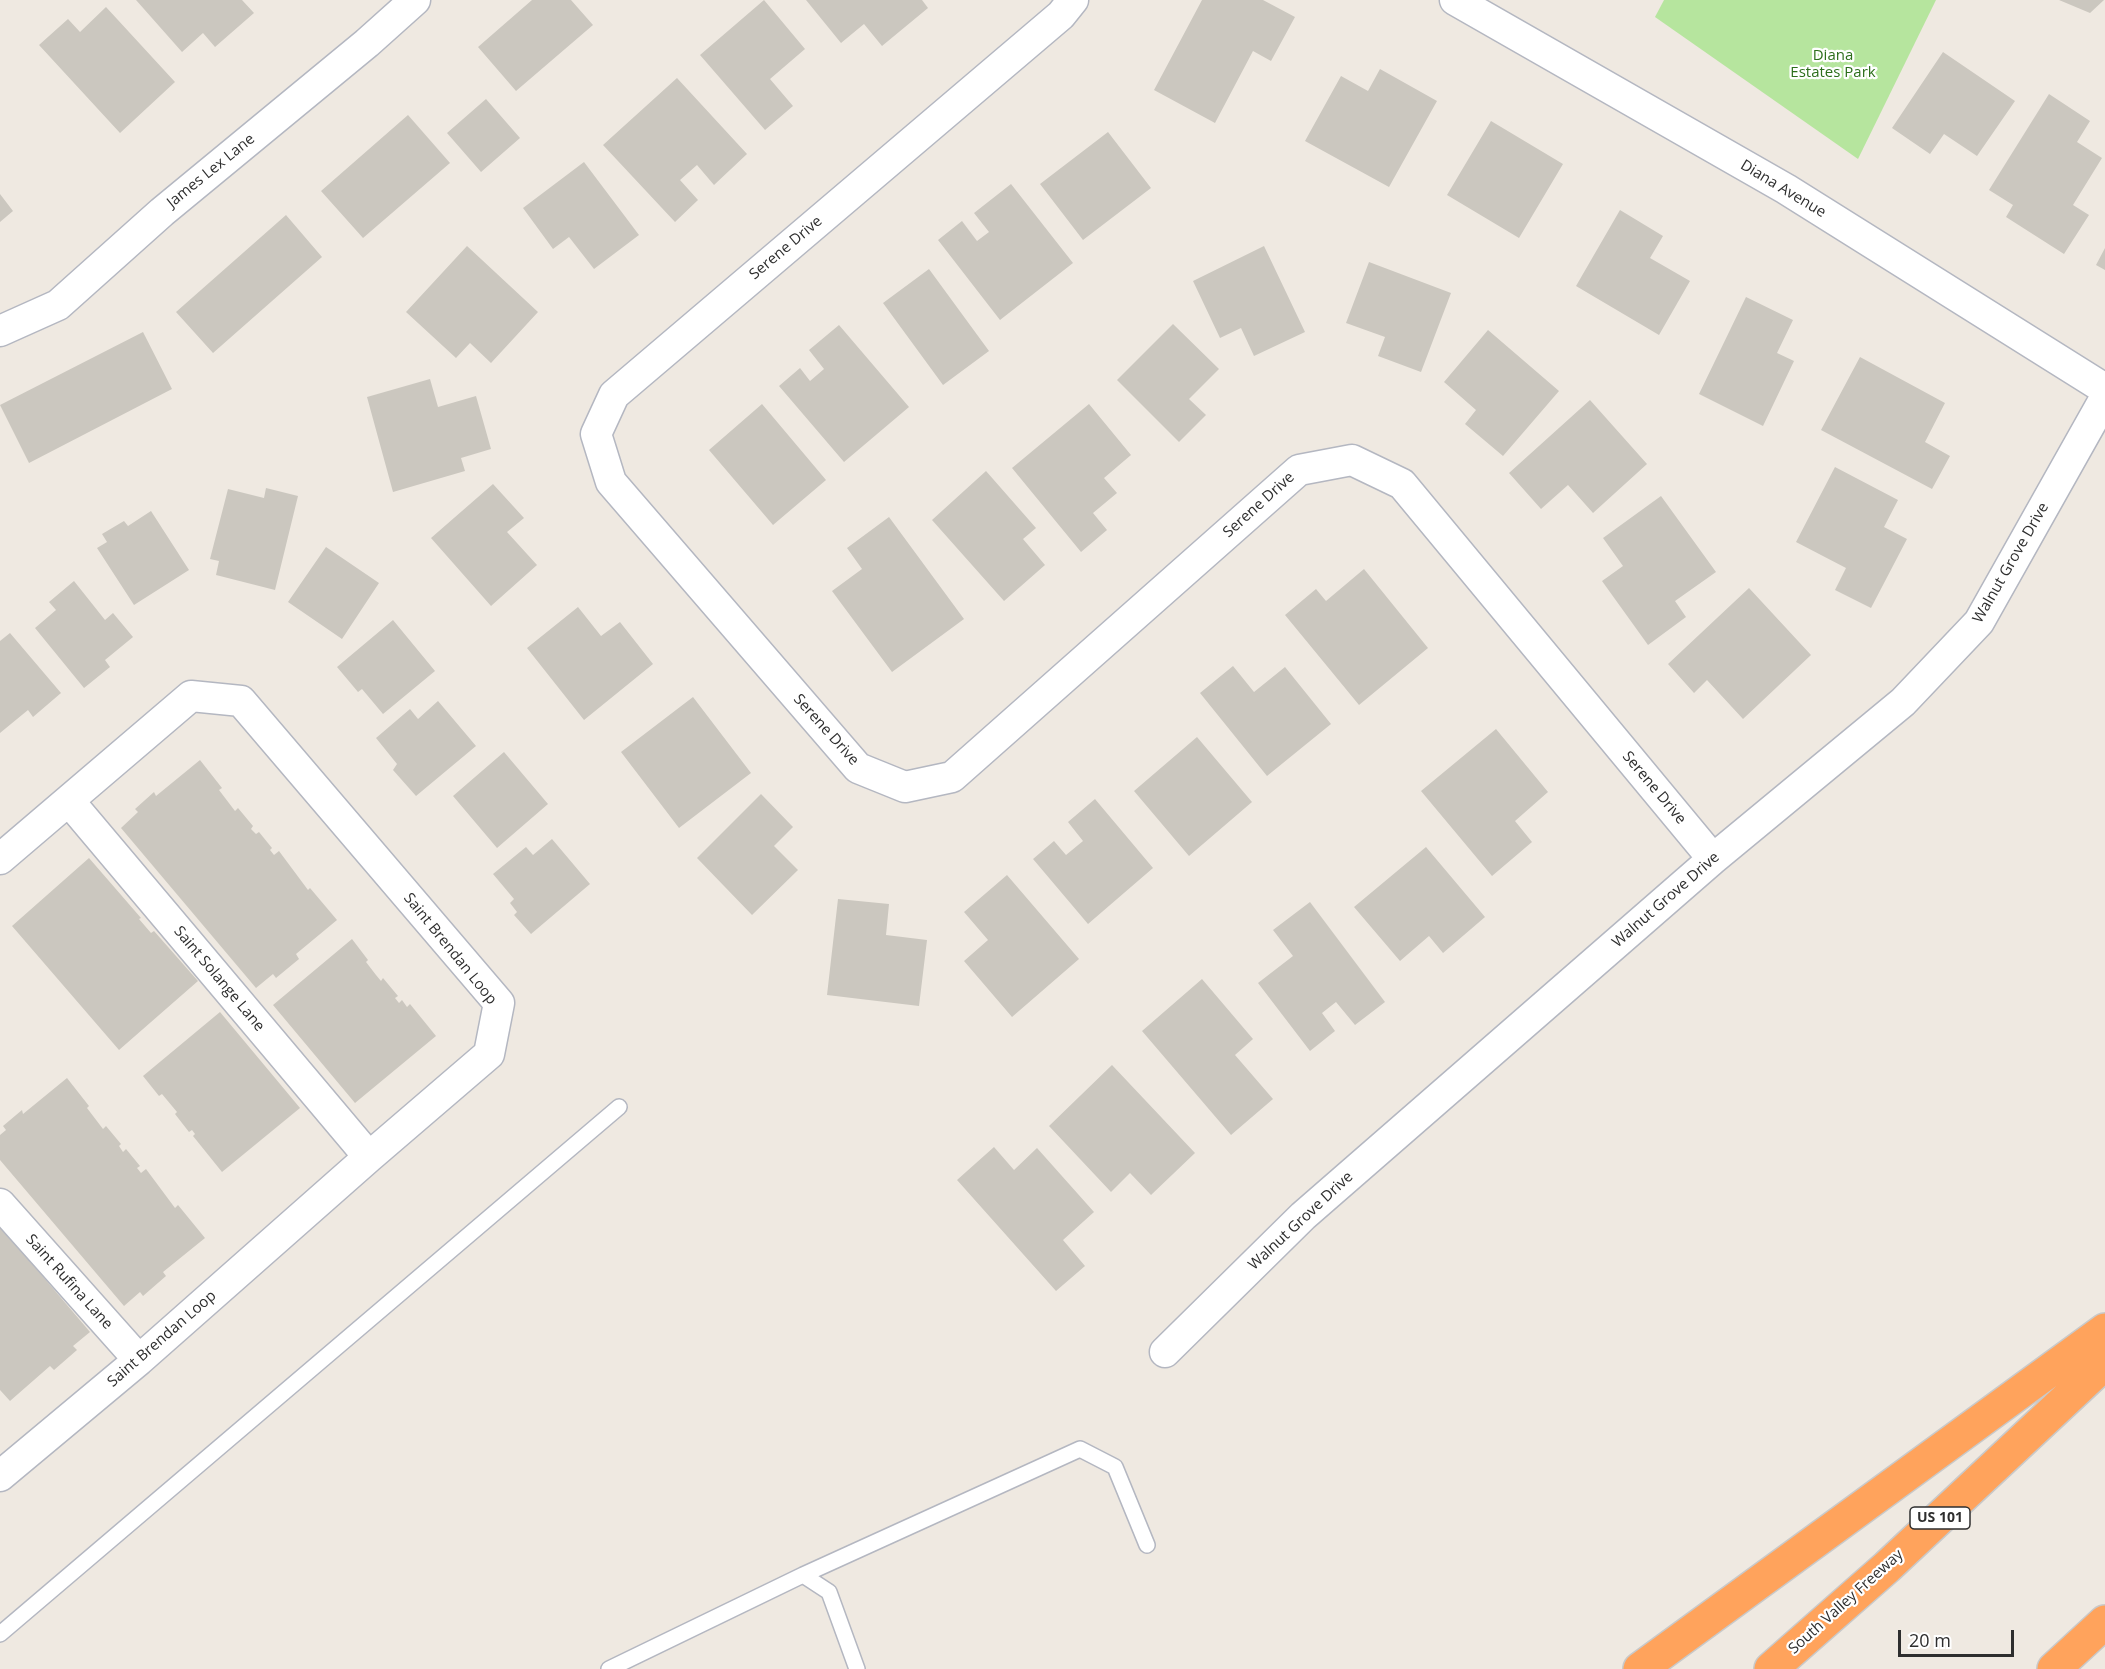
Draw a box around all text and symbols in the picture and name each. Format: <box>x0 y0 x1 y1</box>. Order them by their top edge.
park label: Diana Estates Park <box>1790 47 1876 82</box>
street label: James Lex Lane <box>164 130 258 212</box>
street label: Diana Avenue <box>1737 156 1829 222</box>
street label: Serene Drive <box>746 212 826 284</box>
street label: Serene Drive <box>1220 468 1298 542</box>
street label: Walnut Grove Drive <box>1969 500 2053 626</box>
street label: Serene Drive <box>789 691 863 769</box>
street label: Serene Drive <box>1618 748 1690 828</box>
street label: Walnut Grove Drive <box>1609 849 1723 951</box>
street label: Saint Brendan Loop <box>400 890 500 1008</box>
street label: Saint Solange Lane <box>170 923 268 1035</box>
street label: Walnut Grove Drive <box>1245 1168 1357 1274</box>
street label: Saint Rufina Lane <box>22 1231 116 1333</box>
street label: Saint Brendan Loop <box>104 1287 220 1391</box>
road number: US 101 <box>1910 1507 1970 1529</box>
street label: South Valley Freeway <box>1785 1546 1907 1658</box>
scale bar <box>1901 1618 2016 1656</box>
text: 20 m <box>1909 1628 1951 1652</box>

